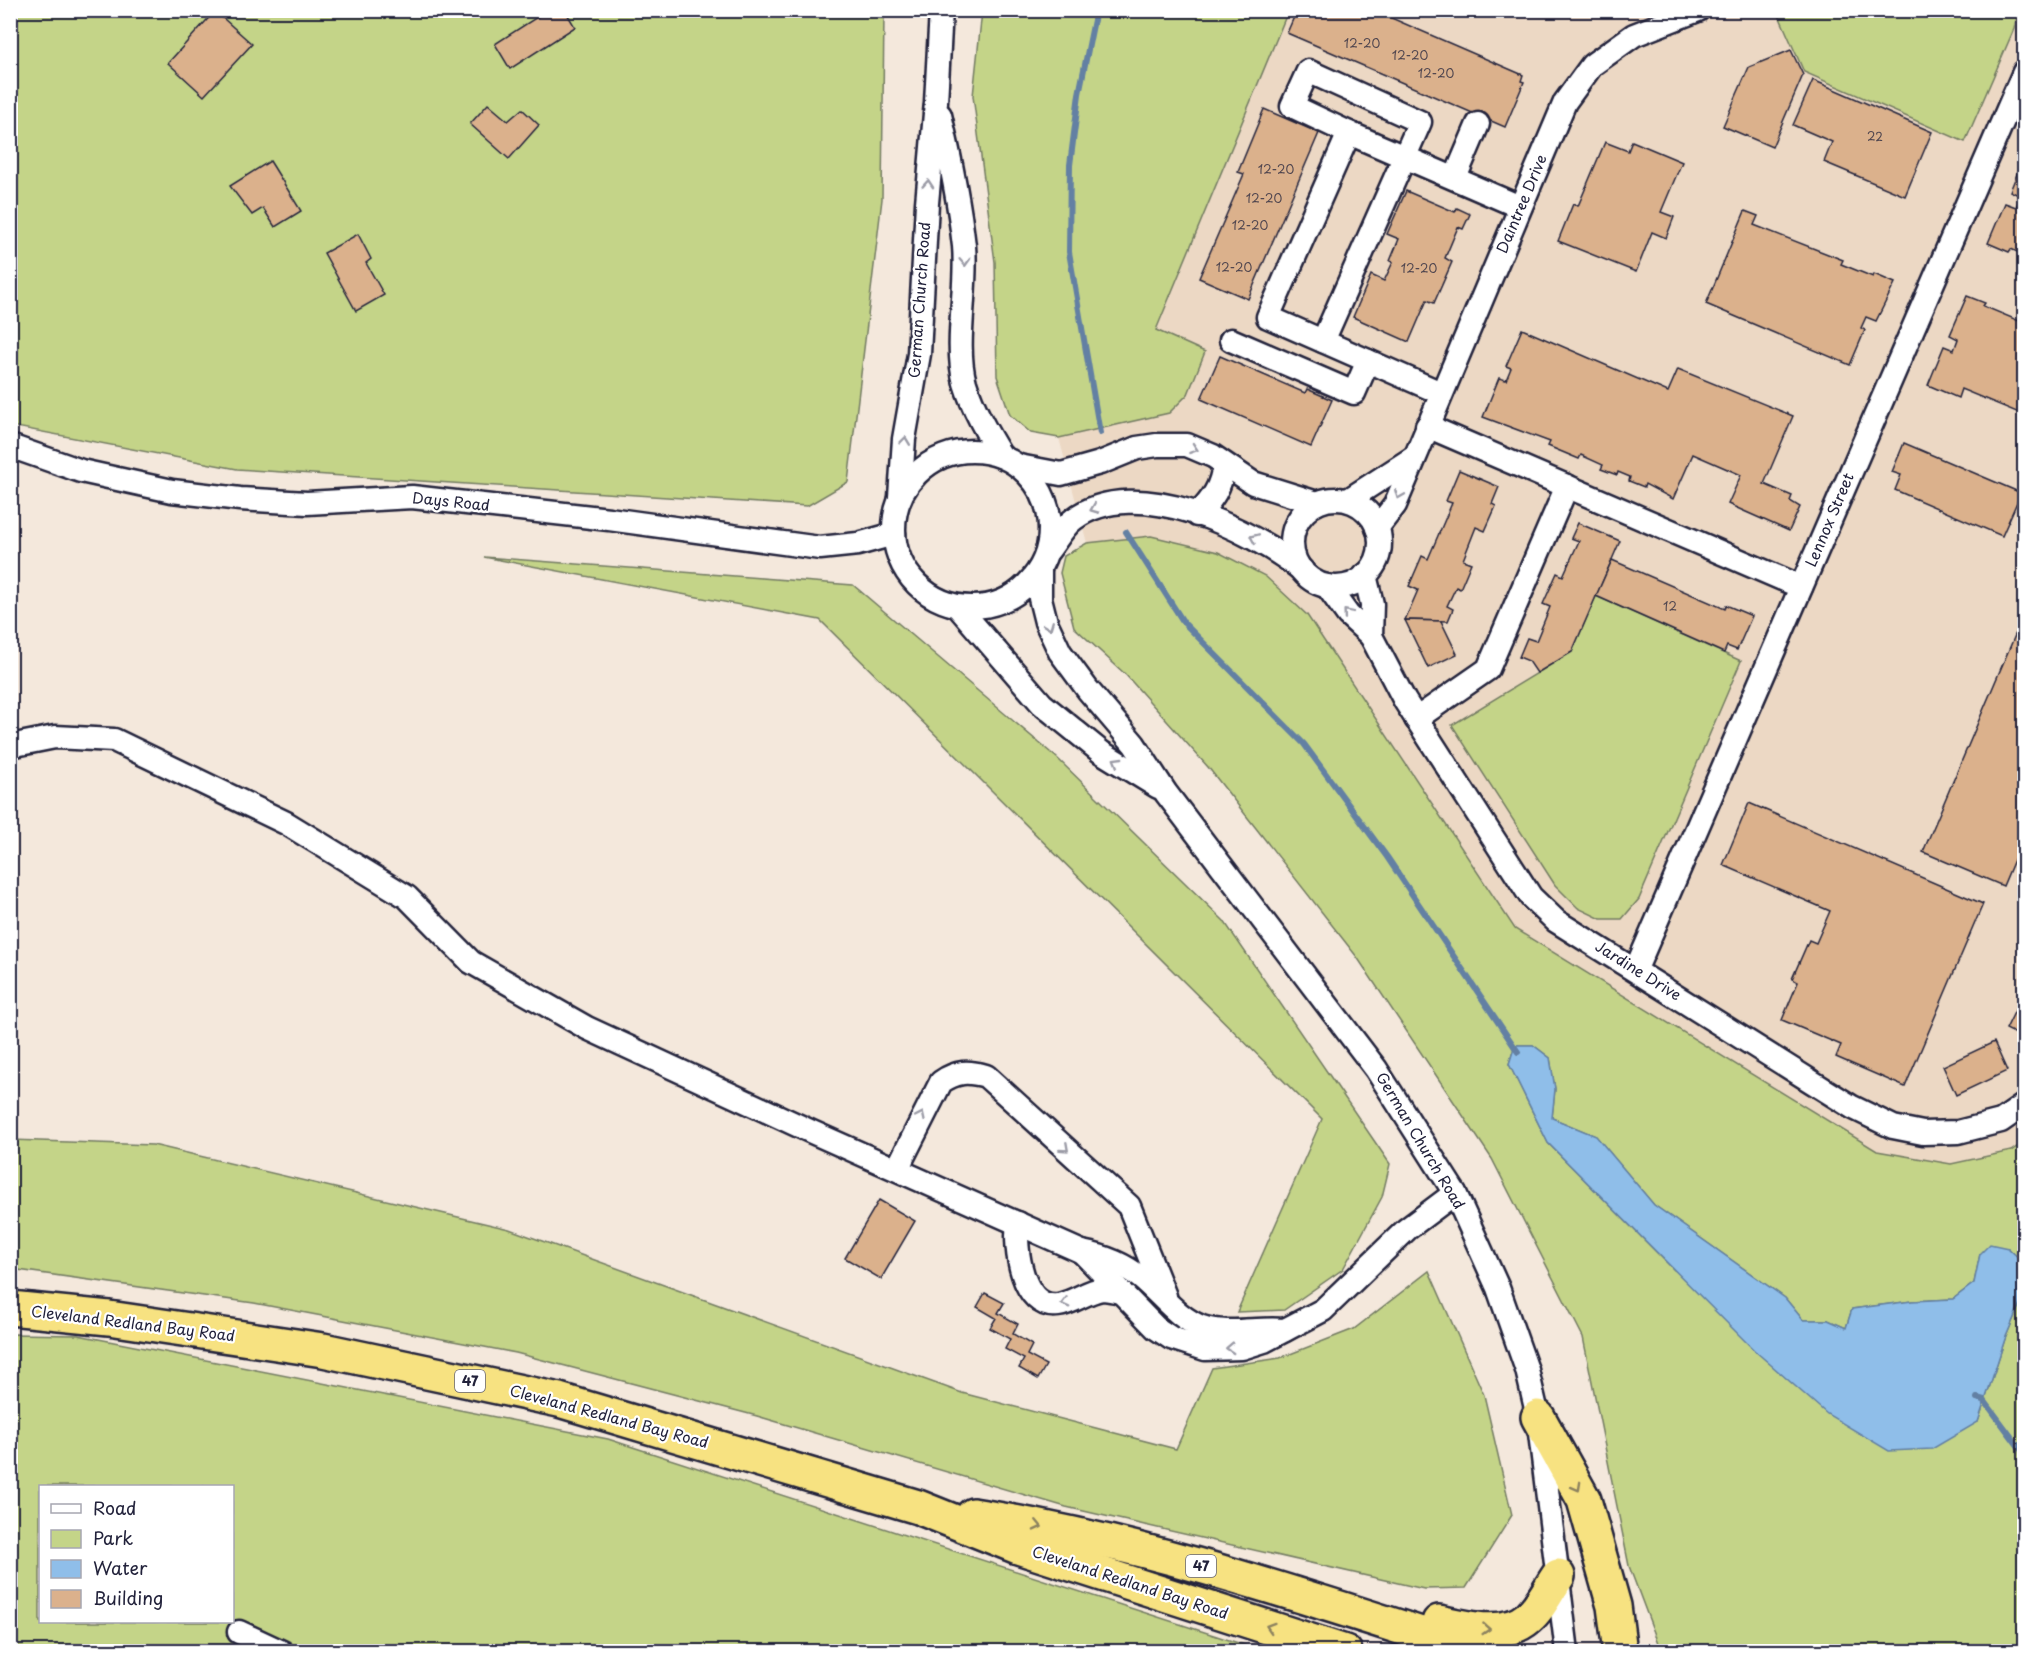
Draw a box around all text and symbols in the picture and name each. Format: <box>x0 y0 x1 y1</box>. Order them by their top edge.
house number: 12-20 <box>1344 34 1380 52</box>
house number: 12-20 <box>1392 46 1428 64</box>
house number: 12-20 <box>1418 64 1454 82</box>
house number: 22 <box>1867 127 1883 145</box>
street label: Daintree Drive <box>1489 150 1552 256</box>
house number: 12-20 <box>1258 160 1294 178</box>
one-way arrow <box>921 180 934 189</box>
house number: 12-20 <box>1246 189 1282 207</box>
house number: 12-20 <box>1232 216 1268 234</box>
street label: German Church Road <box>902 221 935 379</box>
one-way arrow <box>958 258 971 267</box>
house number: 12-20 <box>1216 258 1252 276</box>
house number: 12-20 <box>1401 259 1437 277</box>
one-way arrow <box>898 436 911 445</box>
one-way arrow <box>1188 441 1199 454</box>
street label: Lennox Street <box>1798 469 1859 570</box>
street label: Days Road <box>411 485 491 516</box>
one-way arrow <box>1394 489 1406 500</box>
one-way arrow <box>1089 502 1099 515</box>
one-way arrow <box>1249 533 1260 545</box>
house number: 12 <box>1663 597 1677 615</box>
one-way arrow <box>1344 609 1355 620</box>
one-way arrow <box>1041 620 1054 631</box>
one-way arrow <box>1113 757 1123 769</box>
street label: Jardine Drive <box>1591 934 1686 1005</box>
street label: German Church Road <box>1371 1067 1471 1213</box>
one-way arrow <box>914 1112 926 1123</box>
one-way arrow <box>1058 1141 1069 1152</box>
one-way arrow <box>1060 1296 1071 1308</box>
street label: Cleveland Redland Bay Road <box>30 1299 236 1346</box>
one-way arrow <box>1226 1342 1235 1355</box>
road number: 47 <box>455 1370 485 1392</box>
street label: Cleveland Redland Bay Road <box>507 1378 711 1453</box>
one-way arrow <box>1570 1481 1581 1491</box>
legend <box>39 1485 234 1623</box>
text: Road <box>93 1494 137 1521</box>
one-way arrow <box>1033 1518 1043 1531</box>
text: Park <box>93 1524 133 1551</box>
street label: Cleveland Redland Bay Road <box>1029 1539 1232 1624</box>
text: Water <box>93 1554 148 1581</box>
road number: 47 <box>1186 1555 1216 1577</box>
text: Building <box>93 1584 163 1611</box>
one-way arrow <box>1265 1622 1276 1635</box>
one-way arrow <box>1481 1622 1490 1635</box>

